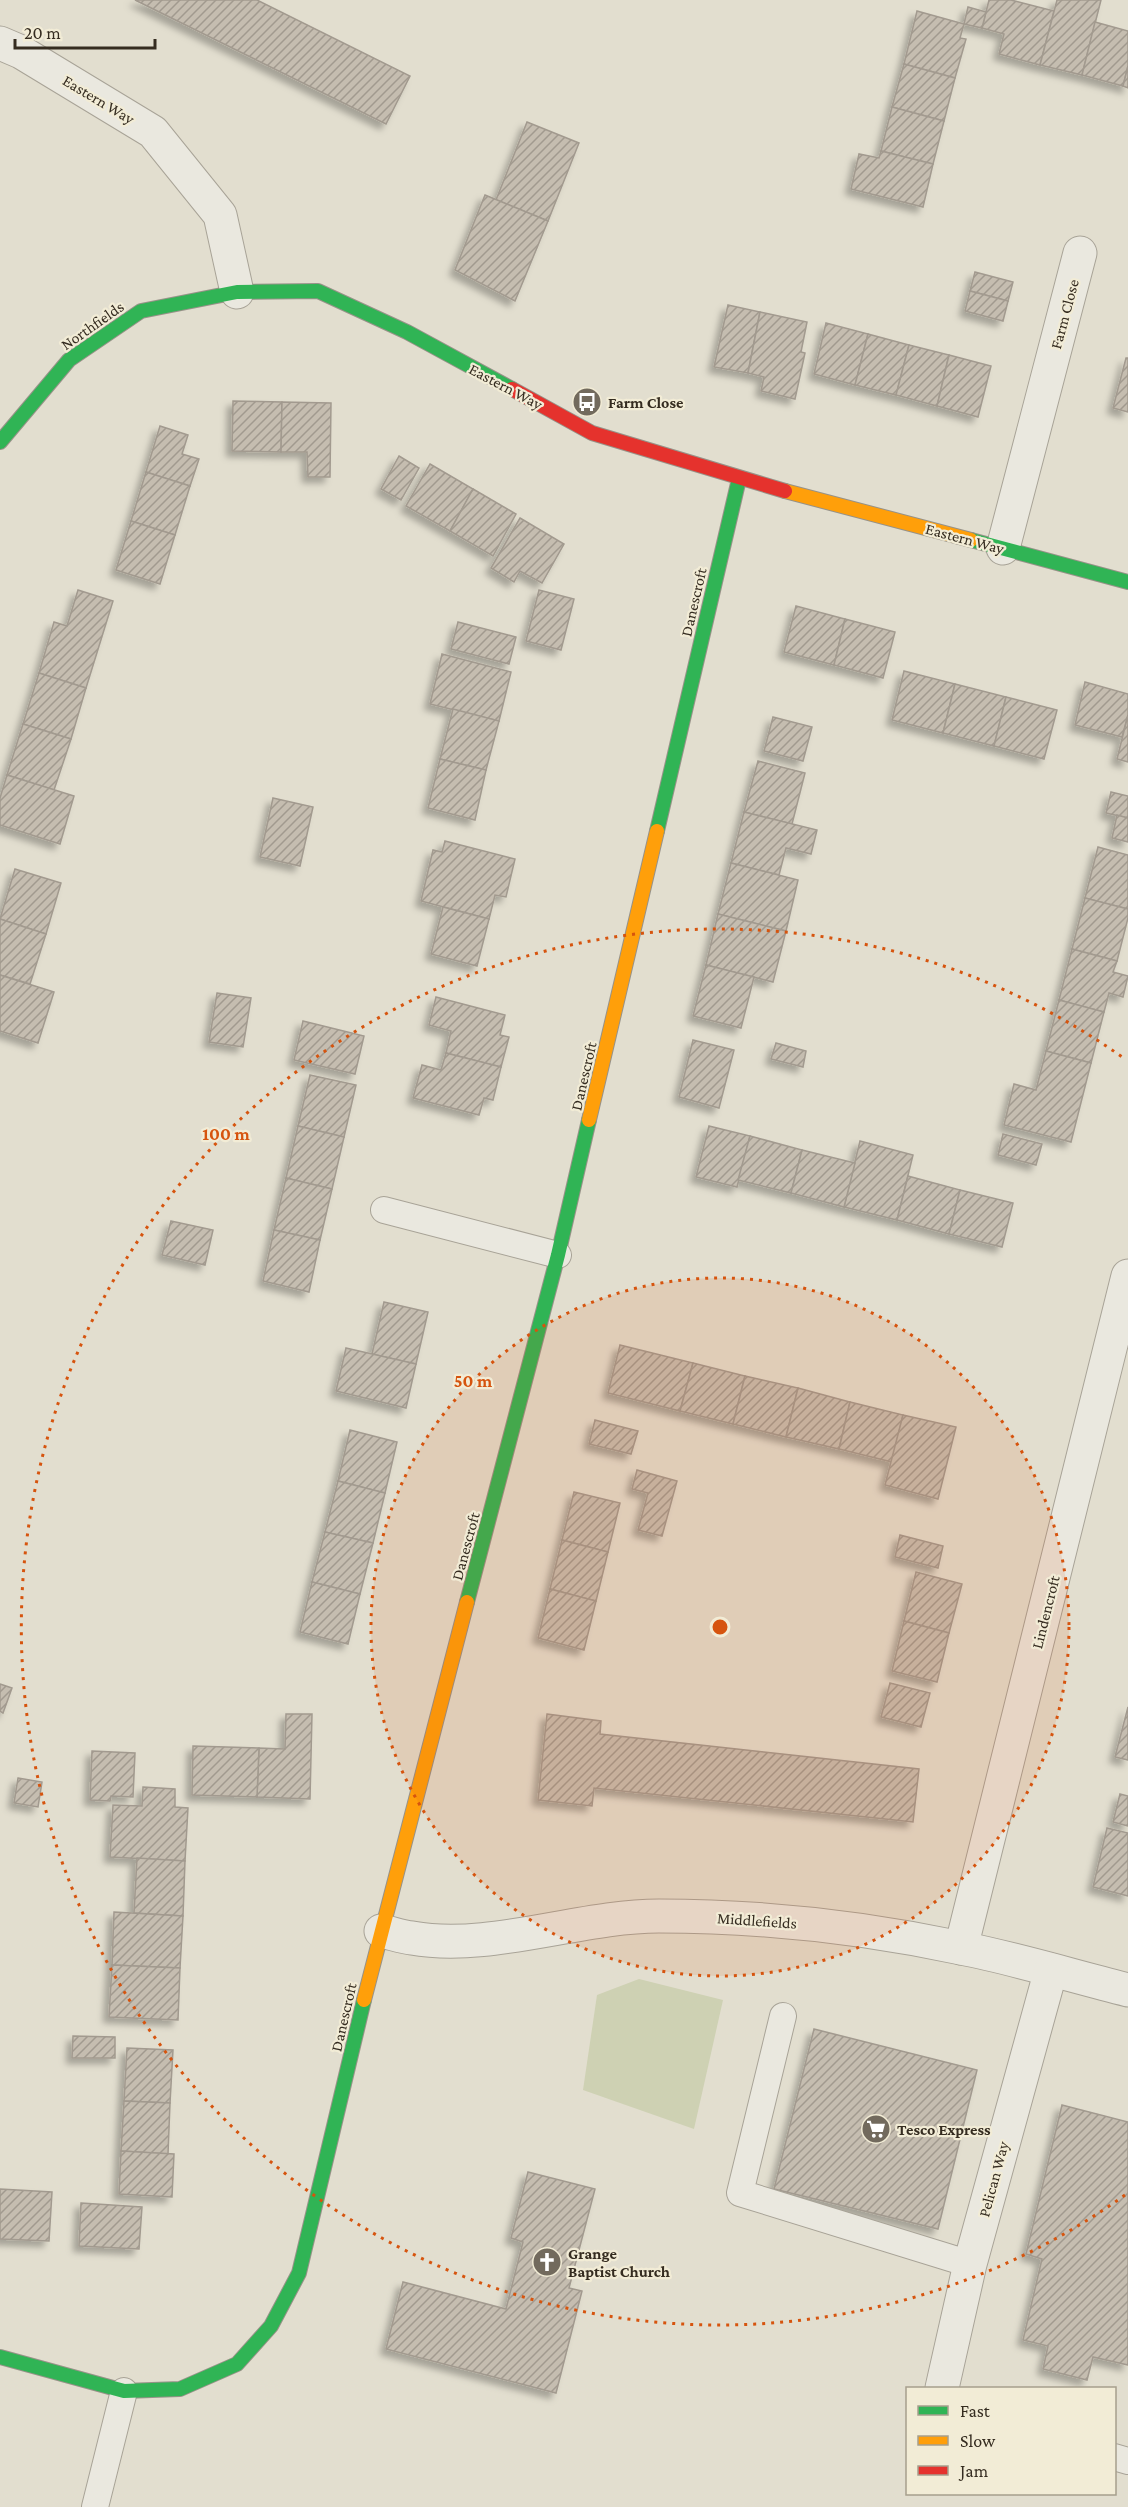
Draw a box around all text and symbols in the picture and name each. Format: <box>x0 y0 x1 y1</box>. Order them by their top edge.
scale bar <box>15 12 154 50</box>
text: 20 m <box>24 23 61 43</box>
street label: Eastern Way <box>59 71 138 129</box>
street label: Farm Close <box>1047 277 1082 351</box>
street label: Northfields <box>58 298 127 353</box>
street label: Eastern Way <box>466 360 546 414</box>
bus stop icon: Farm Close <box>571 386 603 418</box>
place label: Farm Close <box>608 394 684 411</box>
street label: Eastern Way <box>924 520 1007 558</box>
street label: Danescroft <box>677 565 710 638</box>
street label: Danescroft <box>567 1039 600 1112</box>
text: 100 m <box>202 1124 250 1144</box>
text: 50 m <box>454 1371 493 1391</box>
street label: Danescroft <box>448 1509 483 1582</box>
street label: Lindencroft <box>1028 1573 1063 1650</box>
centre of rings <box>710 1617 730 1637</box>
street label: Middlefields <box>716 1909 797 1932</box>
street label: Danescroft <box>327 1980 360 2053</box>
supermarket icon: Tesco Express <box>860 2113 892 2145</box>
place label: Tesco Express <box>897 2121 991 2138</box>
street label: Pelican Way <box>975 2139 1013 2219</box>
place label: Grange Baptist Church <box>568 2245 670 2280</box>
church icon: Grange Baptist Church <box>531 2246 563 2278</box>
legend <box>906 2387 1116 2495</box>
text: Fast <box>960 2401 991 2421</box>
text: Slow <box>960 2431 996 2451</box>
text: Jam <box>958 2461 989 2481</box>

